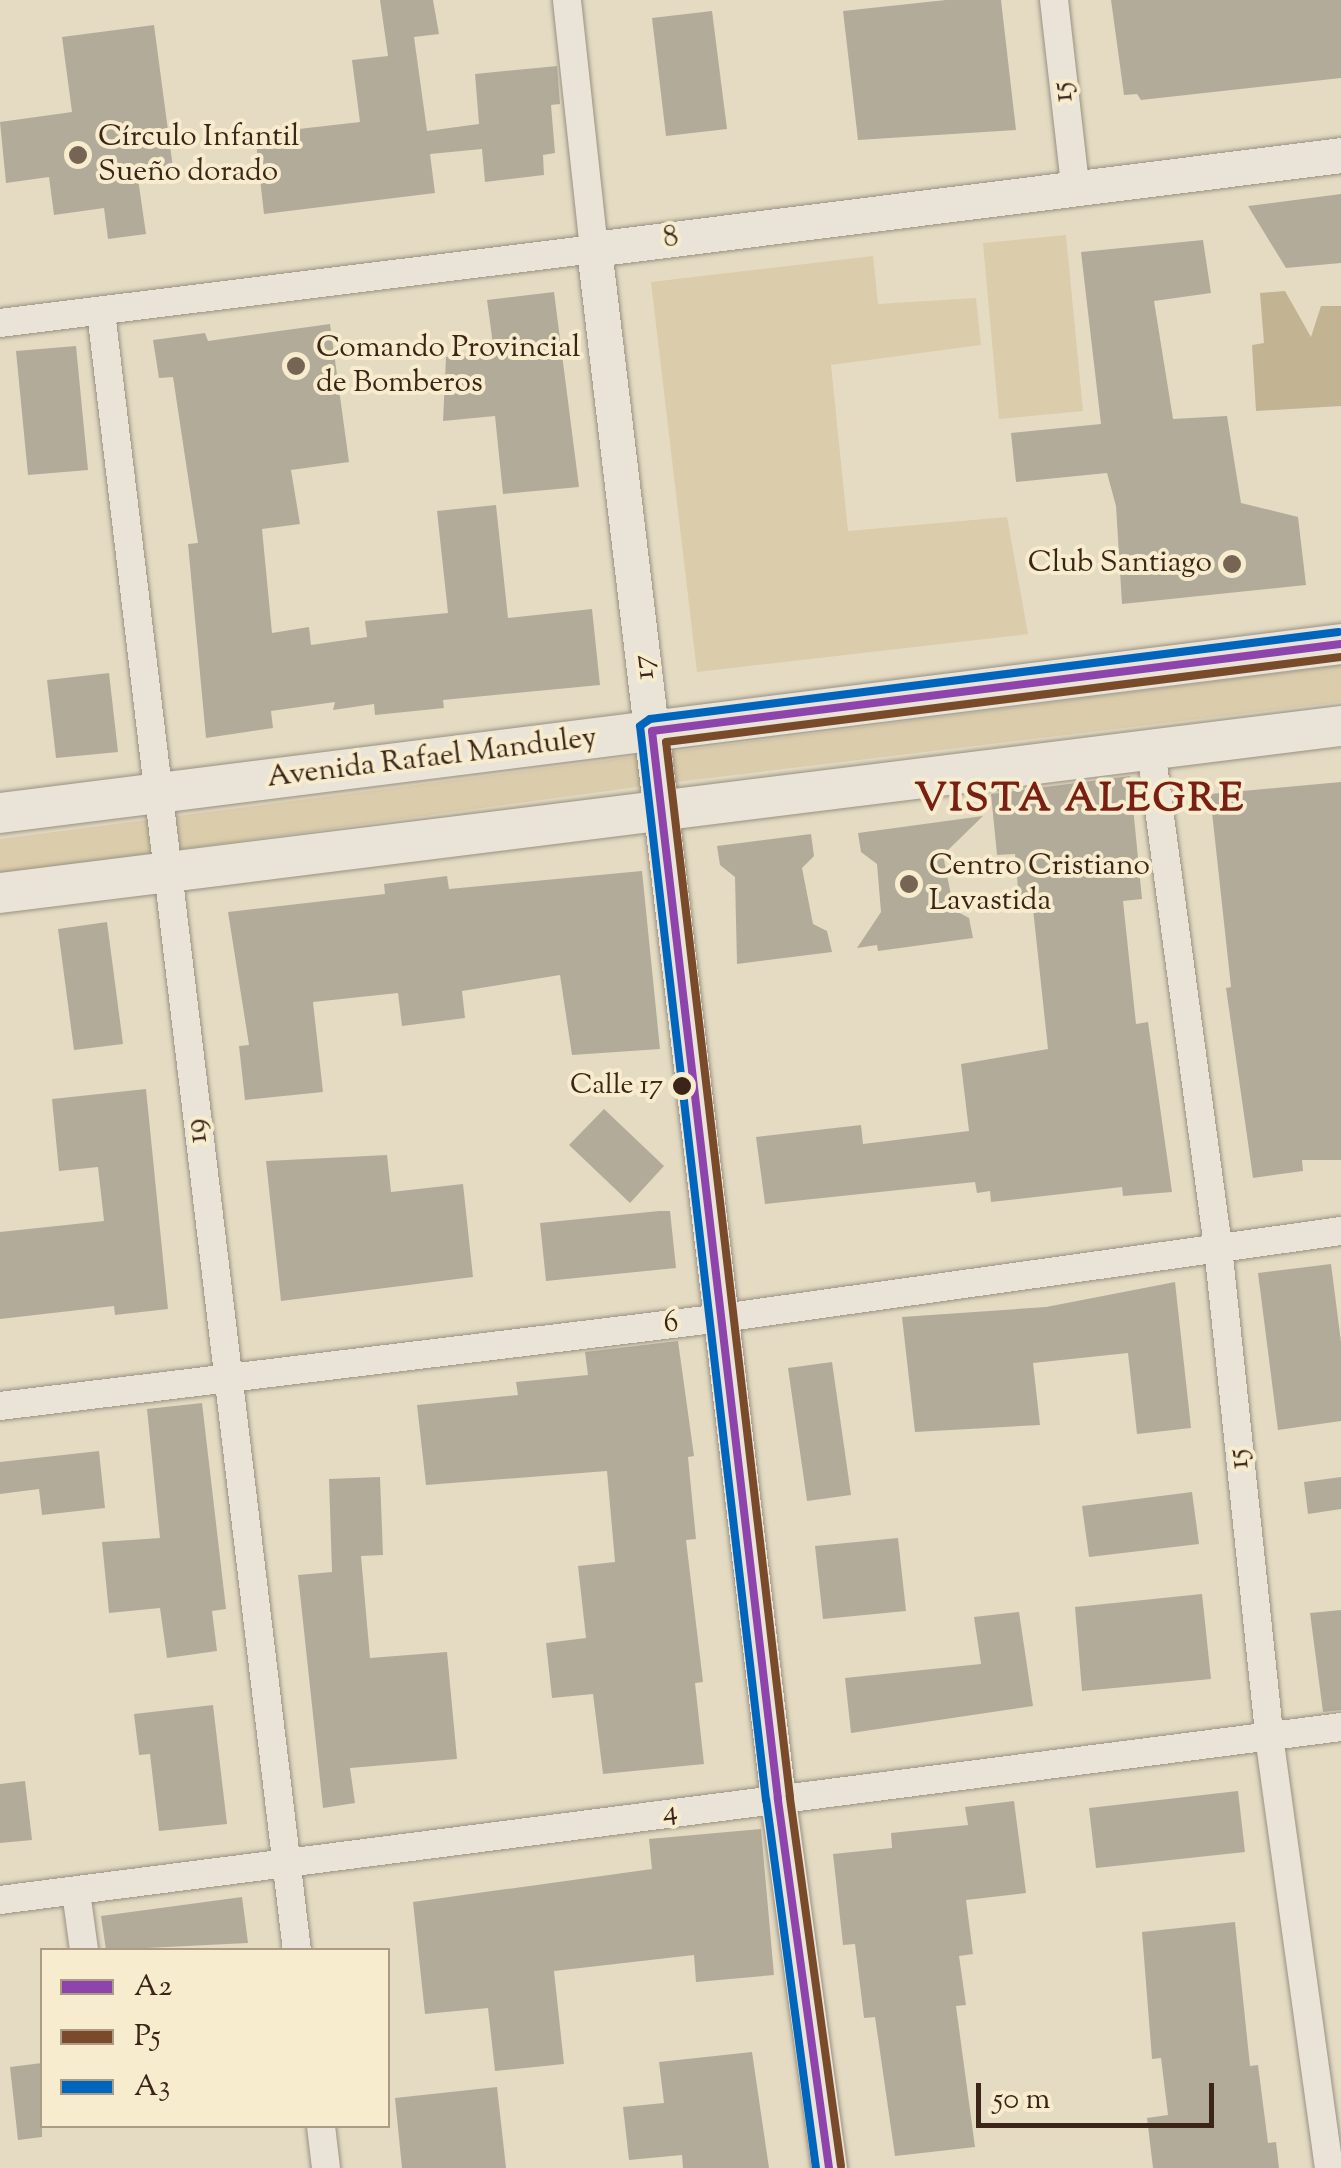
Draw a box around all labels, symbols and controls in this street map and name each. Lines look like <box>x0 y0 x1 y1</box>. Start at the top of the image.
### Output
street label: 15 <box>1045 80 1083 104</box>
place label: Círculo Infantil Sueño dorado <box>98 120 299 190</box>
marker: Círculo Infantil Sueño dorado <box>67 144 89 166</box>
street label: 8 <box>661 220 681 258</box>
place label: Comando Provincial de Bomberos <box>316 331 580 402</box>
marker: Comando Provincial de Bomberos <box>285 355 307 377</box>
place label: Club Santiago <box>1028 546 1212 582</box>
marker: Club Santiago <box>1221 553 1243 575</box>
street label: 17 <box>626 652 664 682</box>
street label: Avenida Rafael Manduley <box>265 721 599 797</box>
district label: VISTA ALEGRE <box>914 777 1246 825</box>
place label: Centro Cristiano Lavastida <box>929 849 1150 920</box>
marker: Centro Cristiano Lavastida <box>898 873 920 895</box>
place label: Calle 17 <box>570 1069 663 1103</box>
marker: Calle 17 <box>672 1076 692 1096</box>
street label: 19 <box>179 1117 217 1145</box>
street label: 6 <box>661 1305 681 1343</box>
street label: 15 <box>1221 1447 1259 1471</box>
street label: 4 <box>660 1794 680 1832</box>
legend <box>40 1948 390 2128</box>
text: A2 <box>134 1966 172 2009</box>
text: P5 <box>134 2016 161 2059</box>
scale bar <box>981 2063 1218 2125</box>
text: A3 <box>134 2066 170 2109</box>
text: 50 m <box>993 2079 1050 2122</box>

